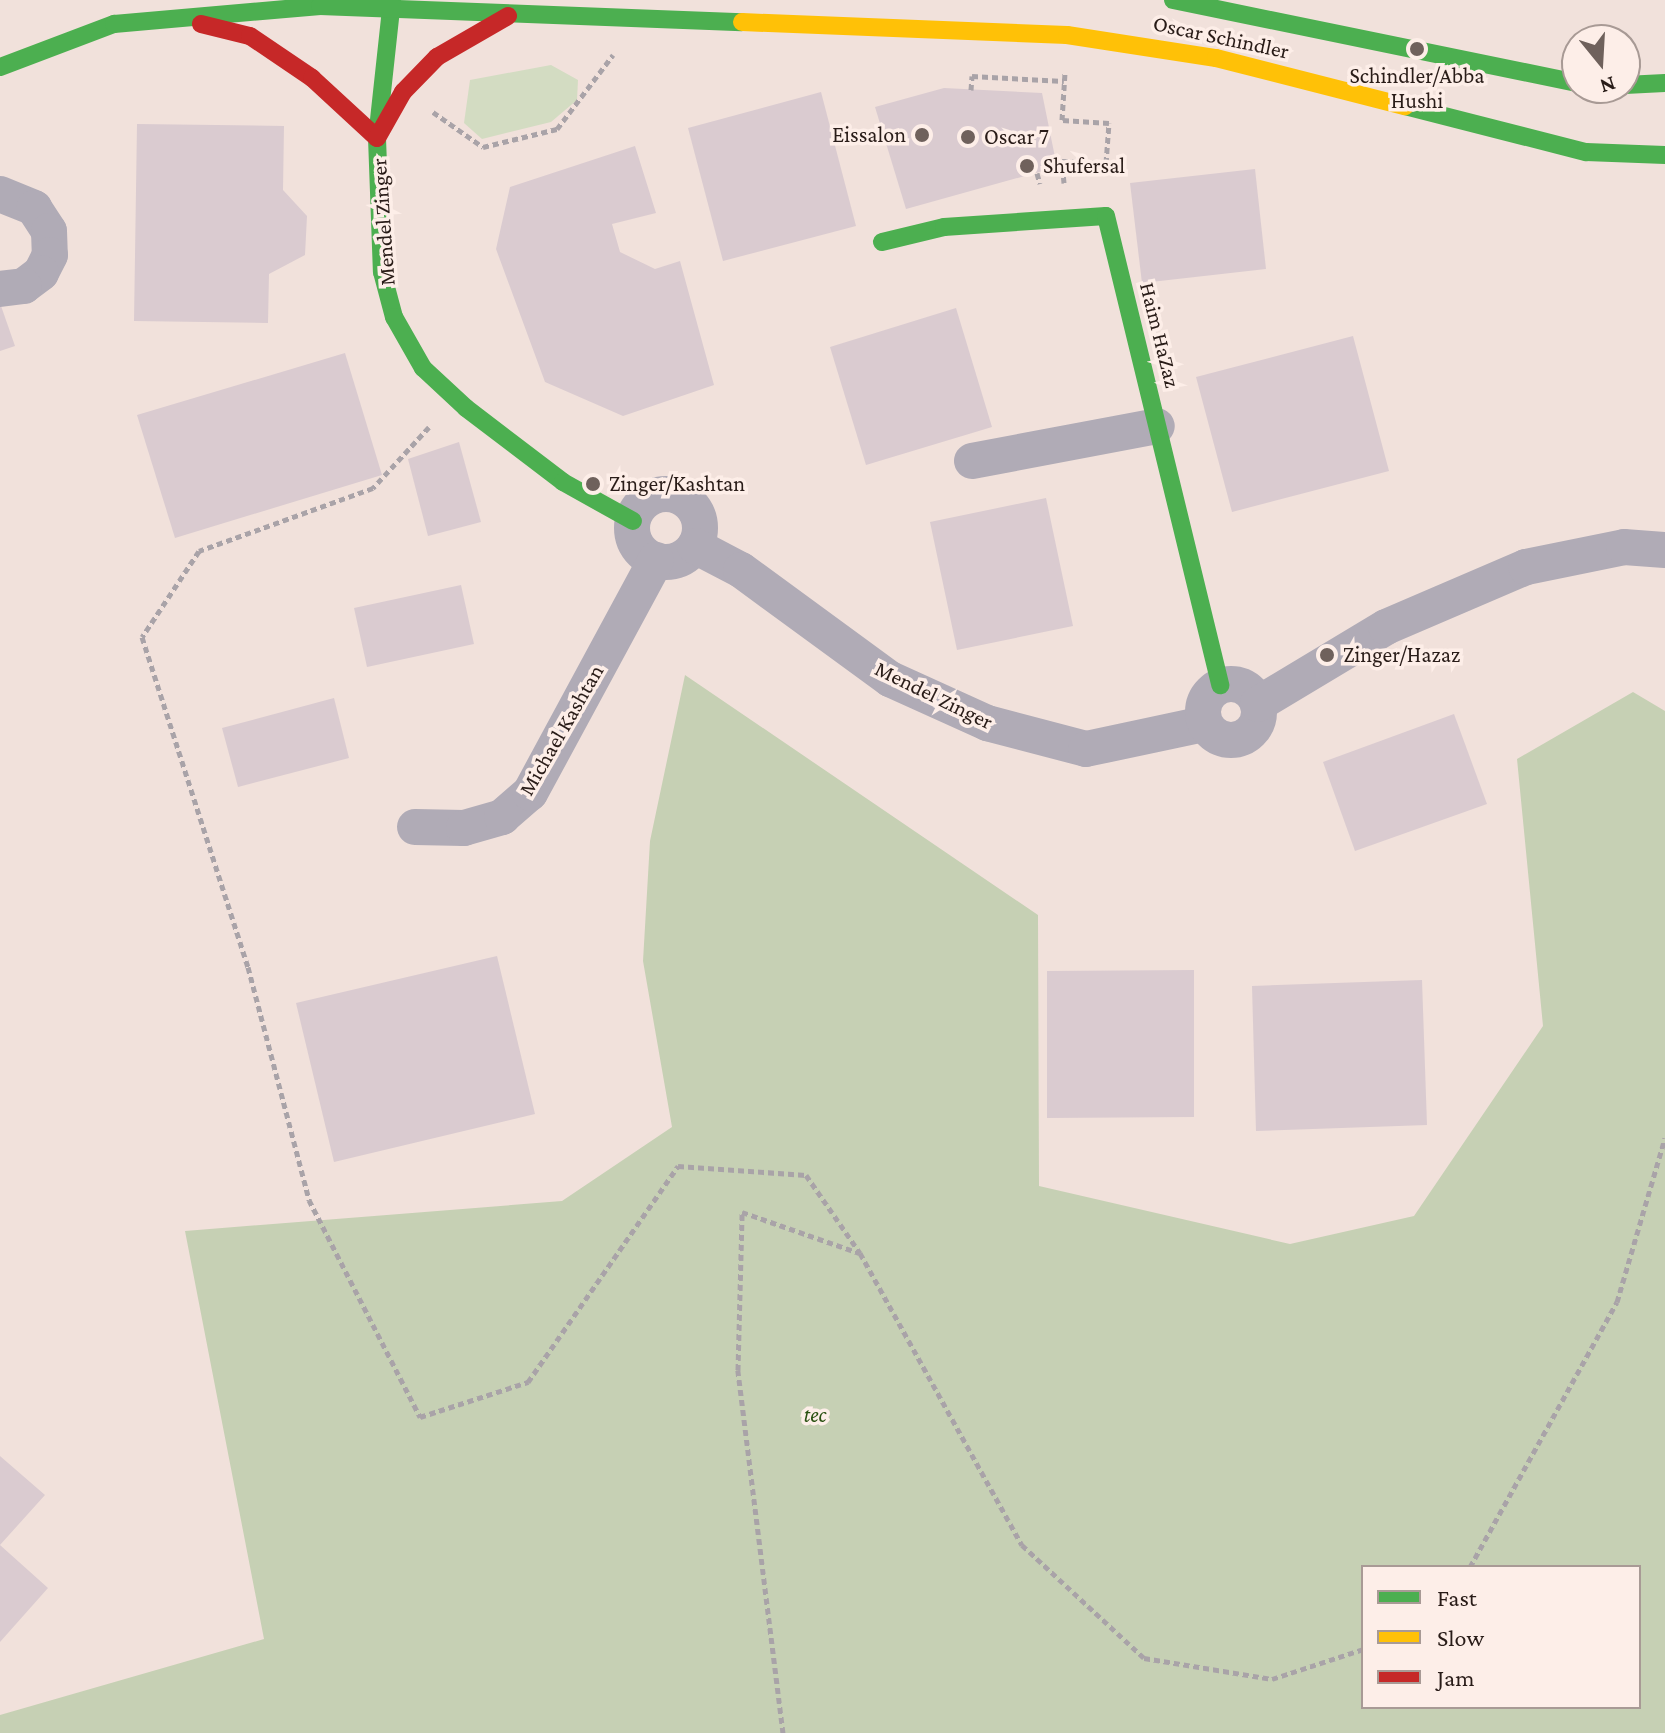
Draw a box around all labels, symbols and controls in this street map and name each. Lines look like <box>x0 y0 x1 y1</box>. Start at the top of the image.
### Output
street label: Oscar Schindler <box>1151 10 1291 64</box>
north arrow <box>1561 24 1641 104</box>
marker: Schindler/Abba Hushi <box>1408 40 1426 58</box>
place label: Schindler/Abba Hushi <box>1350 62 1484 114</box>
text: N <box>1597 71 1619 100</box>
place label: Eissalon <box>832 122 906 148</box>
place label: Oscar 7 <box>984 124 1049 150</box>
marker: Eissalon <box>913 126 931 144</box>
marker: Oscar 7 <box>959 128 977 146</box>
place label: Shufersal <box>1043 153 1125 179</box>
street label: Mendel Zinger <box>365 157 401 287</box>
marker: Shufersal <box>1018 157 1036 175</box>
street label: Haim HaZaz <box>1134 280 1186 390</box>
place label: Zinger/Kashtan <box>609 471 745 497</box>
marker: Zinger/Kashtan <box>584 475 602 493</box>
place label: Zinger/Hazaz <box>1343 642 1460 668</box>
marker: Zinger/Hazaz <box>1318 646 1336 664</box>
street label: Mendel Zinger <box>871 655 997 735</box>
street label: Michael Kashtan <box>513 660 609 800</box>
park label: tec <box>804 1402 826 1428</box>
legend <box>1361 1565 1641 1709</box>
text: Fast <box>1437 1584 1477 1611</box>
text: Slow <box>1437 1624 1484 1651</box>
text: Jam <box>1437 1664 1475 1691</box>

